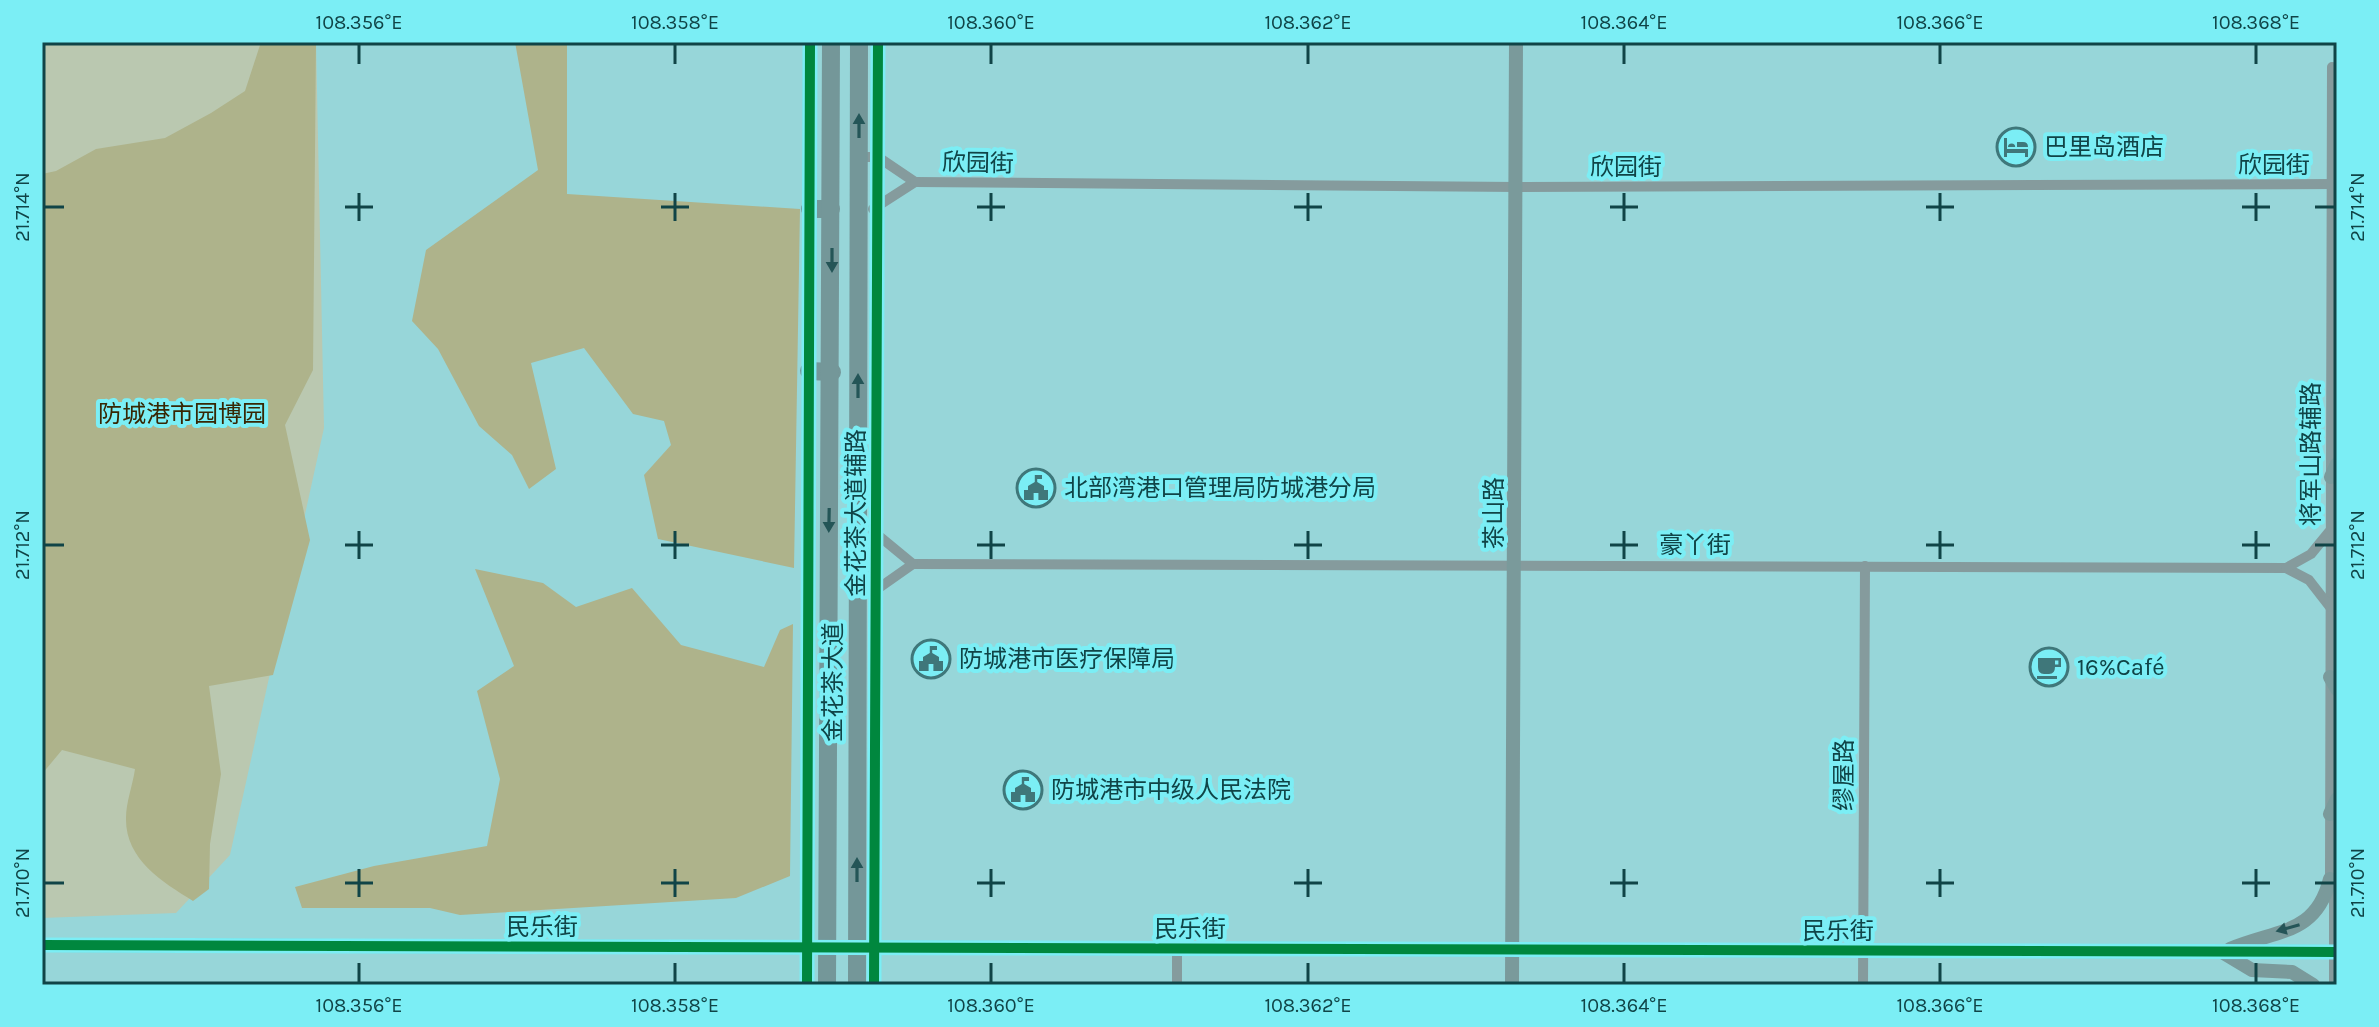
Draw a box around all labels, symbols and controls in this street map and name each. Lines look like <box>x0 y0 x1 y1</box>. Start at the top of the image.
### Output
text: 108.356°E <box>316 11 402 34</box>
text: 108.358°E <box>631 11 719 34</box>
text: 108.360°E <box>947 11 1035 34</box>
text: 108.362°E <box>1264 11 1352 34</box>
text: 108.364°E <box>1581 11 1667 34</box>
text: 108.366°E <box>1896 11 1984 34</box>
text: 108.368°E <box>2212 11 2300 34</box>
one-way arrow <box>853 113 865 138</box>
hotel icon: 巴里岛酒店 <box>1995 126 2037 168</box>
place label: 巴里岛酒店 <box>2044 133 2164 161</box>
street label: 欣园街 <box>942 148 1014 178</box>
street label: 欣园街 <box>2238 151 2310 179</box>
street label: 欣园街 <box>1590 153 1662 181</box>
text: 21.714°N <box>11 172 34 242</box>
text: 21.714°N <box>2346 172 2369 242</box>
one-way arrow <box>826 248 838 273</box>
one-way arrow <box>851 373 864 398</box>
street label: 将军山路辅路 <box>2297 382 2325 526</box>
park label: 防城港市园博园 <box>98 400 266 428</box>
street label: 金花茶大道辅路 <box>842 429 870 597</box>
public building icon: 北部湾港口管理局防城港分局 <box>1015 467 1057 509</box>
place label: 北部湾港口管理局防城港分局 <box>1064 474 1376 502</box>
street label: 茶山路 <box>1480 477 1508 549</box>
one-way arrow <box>823 508 835 533</box>
text: 21.712°N <box>11 510 34 580</box>
text: 21.712°N <box>2346 510 2369 580</box>
street label: 豪丫街 <box>1659 531 1731 559</box>
street label: 金花茶大道 <box>819 622 847 742</box>
public building icon: 防城港市医疗保障局 <box>910 638 952 680</box>
place label: 防城港市医疗保障局 <box>959 645 1175 673</box>
cafe icon: 16%Café <box>2028 646 2070 688</box>
place label: 16%Café <box>2077 653 2165 681</box>
street label: 缪屋路 <box>1830 739 1858 811</box>
public building icon: 防城港市中级人民法院 <box>1002 769 1044 811</box>
place label: 防城港市中级人民法院 <box>1051 776 1291 804</box>
text: 21.710°N <box>11 848 34 918</box>
text: 21.710°N <box>2346 848 2369 918</box>
one-way arrow <box>851 857 863 882</box>
street label: 民乐街 <box>506 913 578 941</box>
street label: 民乐街 <box>1154 915 1226 943</box>
street label: 民乐街 <box>1802 917 1874 945</box>
one-way arrow <box>2276 923 2301 935</box>
text: 108.356°E <box>316 994 402 1017</box>
text: 108.358°E <box>631 994 719 1017</box>
text: 108.360°E <box>947 994 1035 1017</box>
text: 108.362°E <box>1264 994 1352 1017</box>
text: 108.364°E <box>1581 994 1667 1017</box>
text: 108.366°E <box>1896 994 1984 1017</box>
text: 108.368°E <box>2212 994 2300 1017</box>

